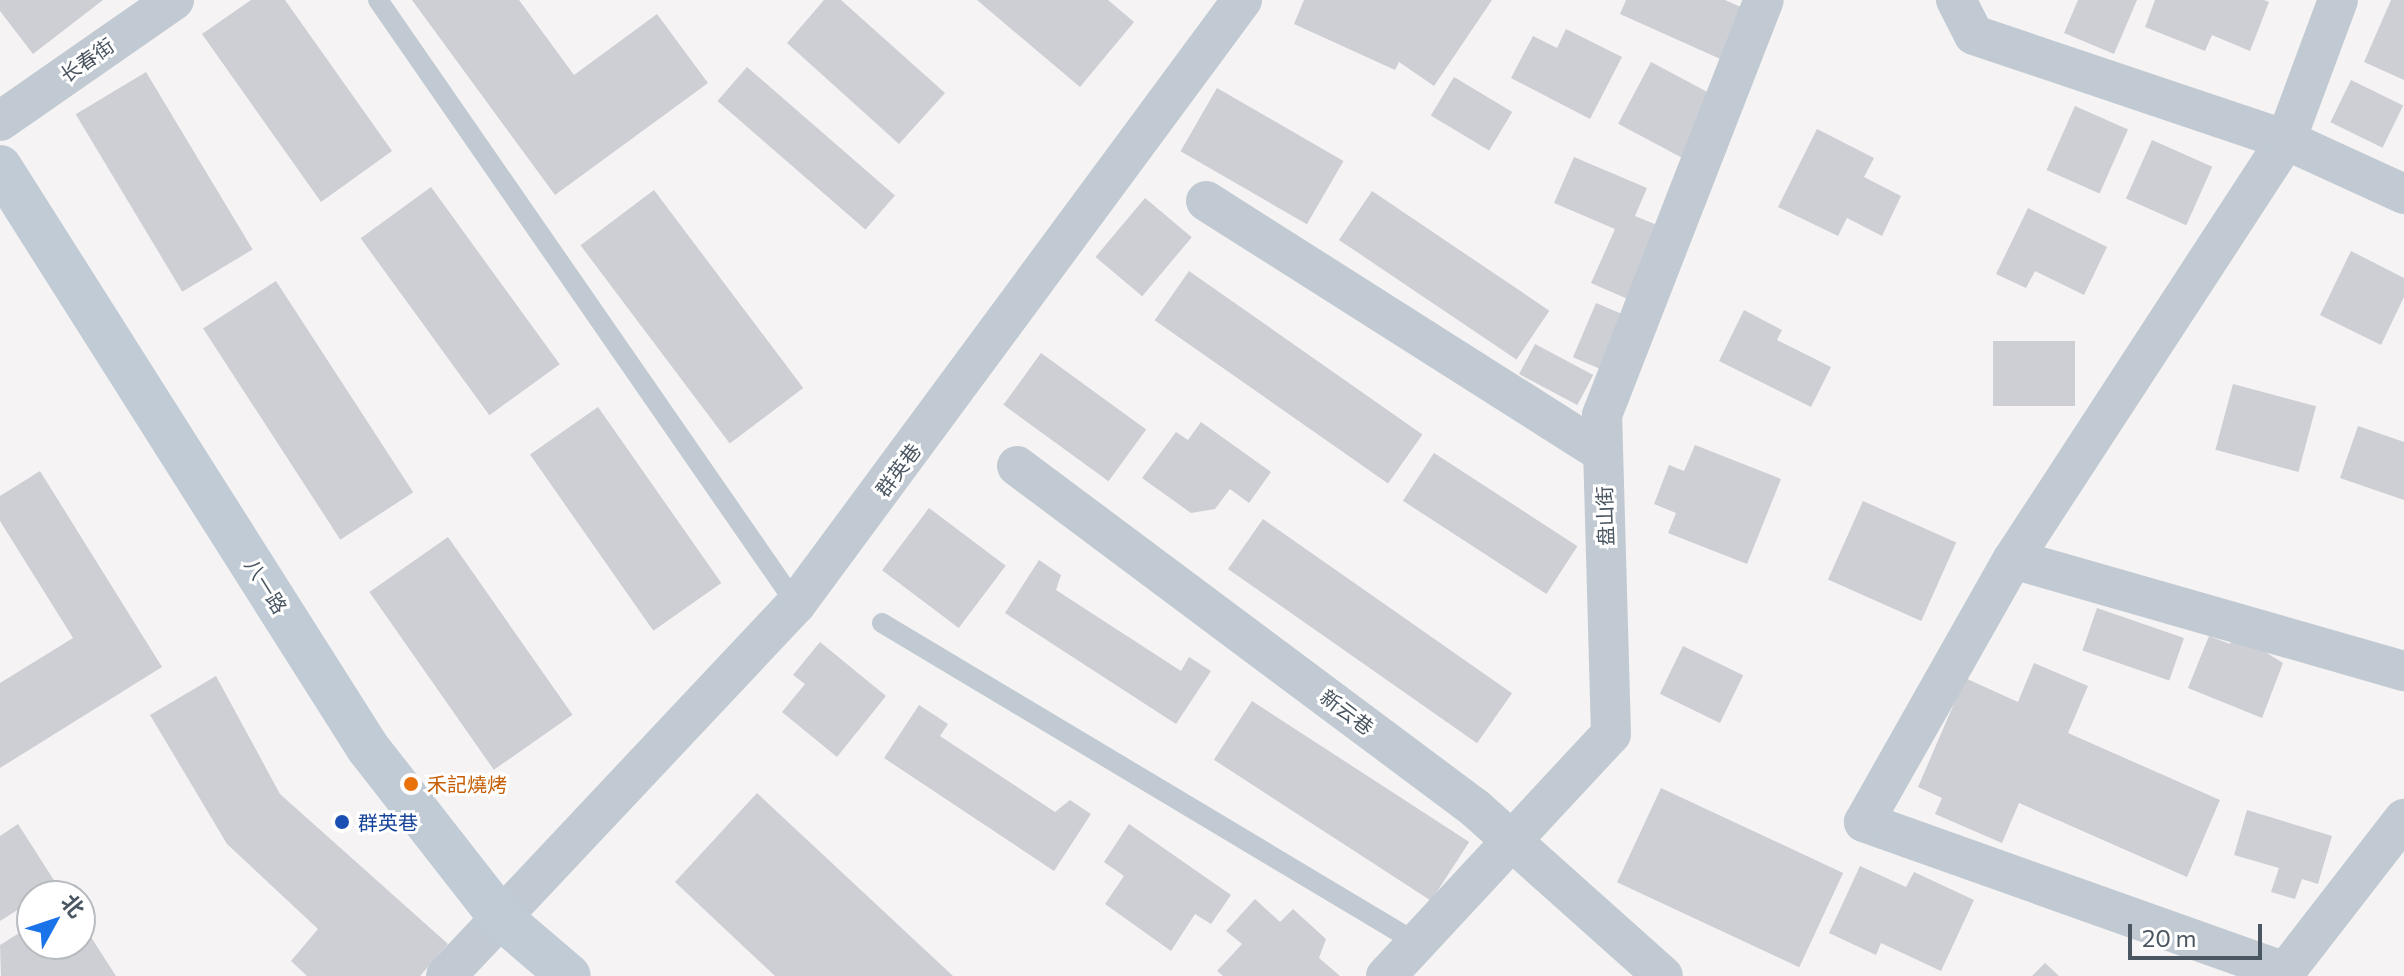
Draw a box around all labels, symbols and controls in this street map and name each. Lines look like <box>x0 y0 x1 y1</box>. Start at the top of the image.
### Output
street label: 长春街 <box>56 33 118 87</box>
street label: 群英巷 <box>870 439 926 501</box>
street label: 盘山街 <box>1592 486 1618 546</box>
street label: 八一路 <box>240 554 292 618</box>
street label: 新云巷 <box>1316 684 1378 740</box>
place label: 禾記燒烤 <box>427 772 507 796</box>
marker: 禾記燒烤 <box>402 775 420 793</box>
place label: 群英巷 <box>358 810 418 834</box>
marker: 群英巷 <box>333 813 351 831</box>
north arrow <box>16 880 96 960</box>
text: 北 <box>56 888 91 923</box>
scale bar <box>2132 908 2266 958</box>
text: 20 m <box>2142 923 2196 952</box>

